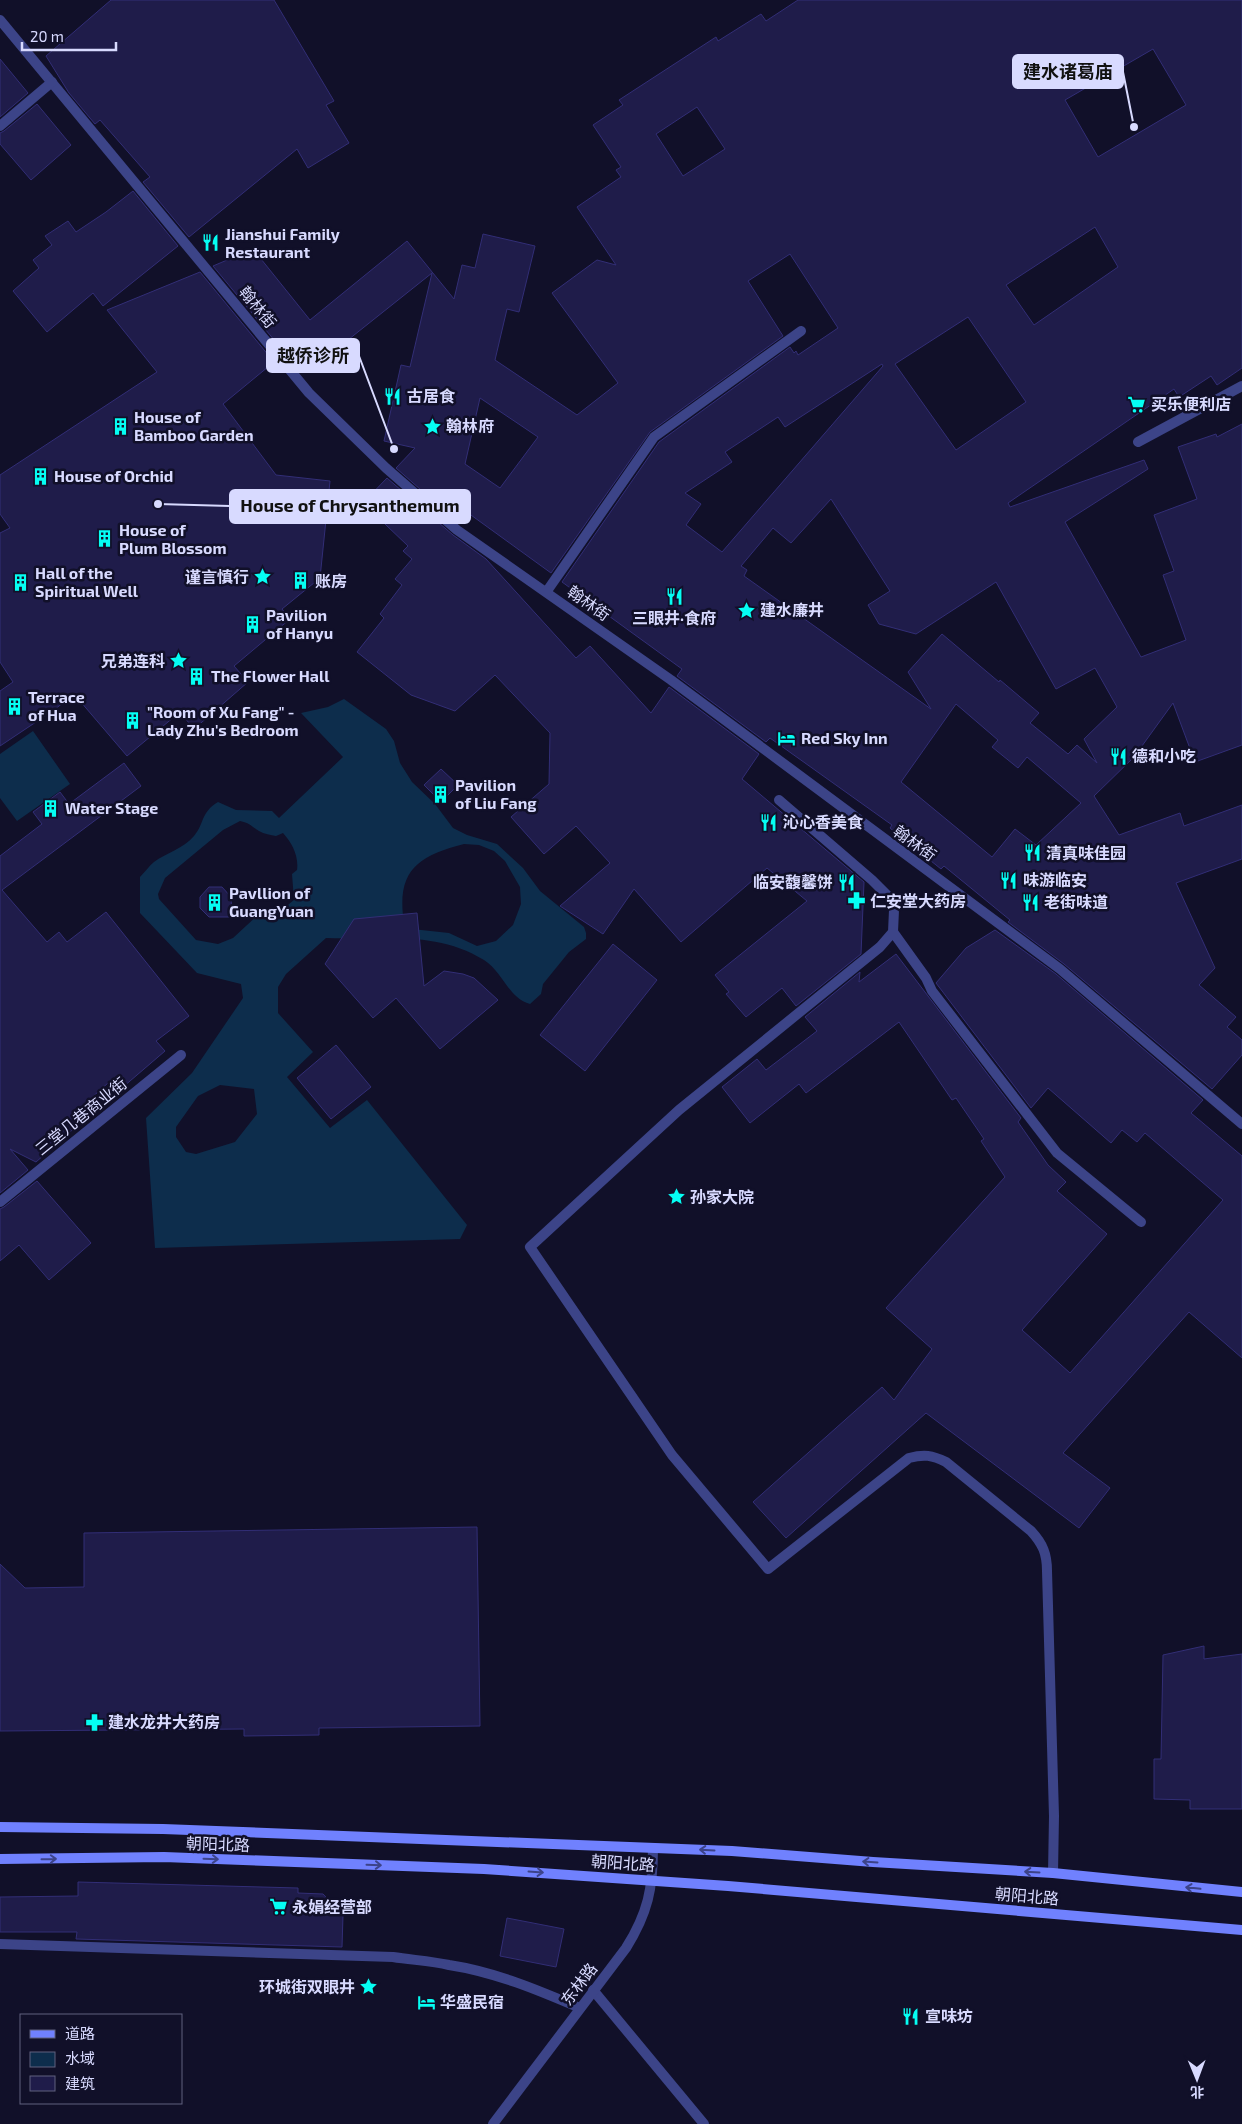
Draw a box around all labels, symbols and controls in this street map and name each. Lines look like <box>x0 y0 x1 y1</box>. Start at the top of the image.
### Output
scale bar <box>22 20 116 52</box>
text: 20 m <box>30 27 64 45</box>
callout: 建水诸葛庙 <box>1013 55 1123 88</box>
text: 建水诸葛庙 <box>1023 60 1113 82</box>
place label: Jianshui Family Restaurant <box>225 224 340 261</box>
restaurant icon: Jianshui Family Restaurant <box>201 233 221 253</box>
street label: 翰林街 <box>236 282 281 331</box>
callout: 越侨诊所 <box>267 339 359 372</box>
text: 越侨诊所 <box>277 344 349 366</box>
restaurant icon: 古居食 <box>383 386 403 406</box>
place label: 古居食 <box>407 386 456 405</box>
supermarket icon: 买乐便利店 <box>1127 394 1147 414</box>
place label: 买乐便利店 <box>1151 394 1231 413</box>
place label: House of Bamboo Garden <box>134 407 254 444</box>
building icon: House of Bamboo Garden <box>110 416 130 436</box>
place icon: 翰林府 <box>422 416 442 436</box>
place label: 翰林府 <box>446 416 494 435</box>
building icon: House of Orchid <box>30 466 50 486</box>
place label: House of Orchid <box>54 466 173 485</box>
callout: House of Chrysanthemum <box>230 490 470 523</box>
text: House of Chrysanthemum <box>240 494 460 516</box>
place label: House of Plum Blossom <box>119 520 227 557</box>
building icon: House of Plum Blossom <box>95 529 115 549</box>
place label: Hall of the Spiritual Well <box>35 563 139 600</box>
place label: 谨言慎行 <box>185 567 249 586</box>
place icon: 谨言慎行 <box>253 567 273 587</box>
building icon: 账房 <box>291 571 311 591</box>
place label: 账房 <box>315 571 347 590</box>
building icon: Hall of the Spiritual Well <box>11 572 31 592</box>
street label: 翰林街 <box>564 581 614 624</box>
restaurant icon: 三眼井·食府 <box>664 586 684 606</box>
place icon: 建水廉井 <box>736 600 756 620</box>
place label: 建水廉井 <box>760 600 824 619</box>
place label: Pavilion of Hanyu <box>266 605 333 643</box>
place label: 三眼井·食府 <box>632 608 716 627</box>
building icon: Pavilion of Hanyu <box>242 614 262 634</box>
place label: 兄弟连科 <box>101 651 165 670</box>
place icon: 兄弟连科 <box>169 651 189 671</box>
building icon: The Flower Hall <box>187 666 207 686</box>
place label: The Flower Hall <box>211 666 330 685</box>
place label: Terrace of Hua <box>28 687 85 724</box>
building icon: Terrace of Hua <box>4 696 24 716</box>
place label: "Room of Xu Fang" - Lady Zhu's Bedroom <box>147 702 299 740</box>
building icon: "Room of Xu Fang" - Lady Zhu's Bedroom <box>123 711 143 731</box>
hotel icon: Red Sky Inn <box>777 728 797 748</box>
place label: Red Sky Inn <box>801 728 888 748</box>
restaurant icon: 德和小吃 <box>1108 746 1128 766</box>
place label: 德和小吃 <box>1132 746 1196 765</box>
place label: Pavilion of Liu Fang <box>455 775 537 812</box>
building icon: Pavilion of Liu Fang <box>431 784 451 804</box>
building icon: Water Stage <box>41 798 61 818</box>
place label: Water Stage <box>65 798 158 817</box>
restaurant icon: 沁心香美食 <box>759 812 779 832</box>
place label: 沁心香美食 <box>783 812 864 831</box>
street label: 翰林街 <box>890 821 940 864</box>
restaurant icon: 清真味佳园 <box>1022 843 1042 863</box>
place label: 清真味佳园 <box>1046 843 1126 862</box>
restaurant icon: 味游临安 <box>999 870 1019 890</box>
place label: 味游临安 <box>1023 870 1087 889</box>
place label: 临安馥馨饼 <box>753 872 833 891</box>
restaurant icon: 临安馥馨饼 <box>837 872 857 892</box>
place label: Pavllion of GuangYuan <box>229 883 314 920</box>
pharmacy icon: 仁安堂大药房 <box>846 891 866 911</box>
place label: 仁安堂大药房 <box>870 891 966 910</box>
building icon: Pavllion of GuangYuan <box>205 892 225 912</box>
restaurant icon: 老街味道 <box>1020 892 1040 912</box>
place label: 老街味道 <box>1044 892 1108 911</box>
street label: 三堂几巷商业街 <box>31 1073 130 1158</box>
place icon: 孙家大院 <box>666 1187 686 1207</box>
place label: 孙家大院 <box>690 1187 754 1206</box>
pharmacy icon: 建水龙井大药房 <box>84 1712 104 1732</box>
place label: 建水龙井大药房 <box>108 1712 220 1731</box>
street label: 朝阳北路 <box>186 1833 250 1854</box>
one-way arrow <box>700 1846 716 1855</box>
street label: 朝阳北路 <box>590 1851 656 1874</box>
one-way arrow <box>40 1854 56 1863</box>
one-way arrow <box>202 1854 219 1864</box>
one-way arrow <box>862 1857 878 1867</box>
one-way arrow <box>365 1860 381 1870</box>
one-way arrow <box>1024 1867 1040 1876</box>
one-way arrow <box>528 1868 544 1877</box>
street label: 朝阳北路 <box>994 1883 1060 1908</box>
one-way arrow <box>1186 1883 1202 1893</box>
supermarket icon: 永娟经营部 <box>268 1897 288 1917</box>
place label: 永娟经营部 <box>292 1897 372 1916</box>
street label: 东林路 <box>557 1959 601 2009</box>
place label: 环城街双眼井 <box>259 1977 355 1996</box>
place icon: 环城街双眼井 <box>359 1977 379 1997</box>
hotel icon: 华盛民宿 <box>416 1992 436 2012</box>
place label: 华盛民宿 <box>440 1992 504 2011</box>
restaurant icon: 宣味坊 <box>901 2006 921 2026</box>
place label: 宣味坊 <box>925 2006 973 2025</box>
legend <box>20 2014 182 2104</box>
text: 道路 <box>65 2024 95 2042</box>
text: 水域 <box>65 2049 95 2067</box>
north arrow <box>1172 2054 1222 2104</box>
text: 建筑 <box>65 2074 95 2092</box>
text: 北 <box>1190 2084 1204 2101</box>

